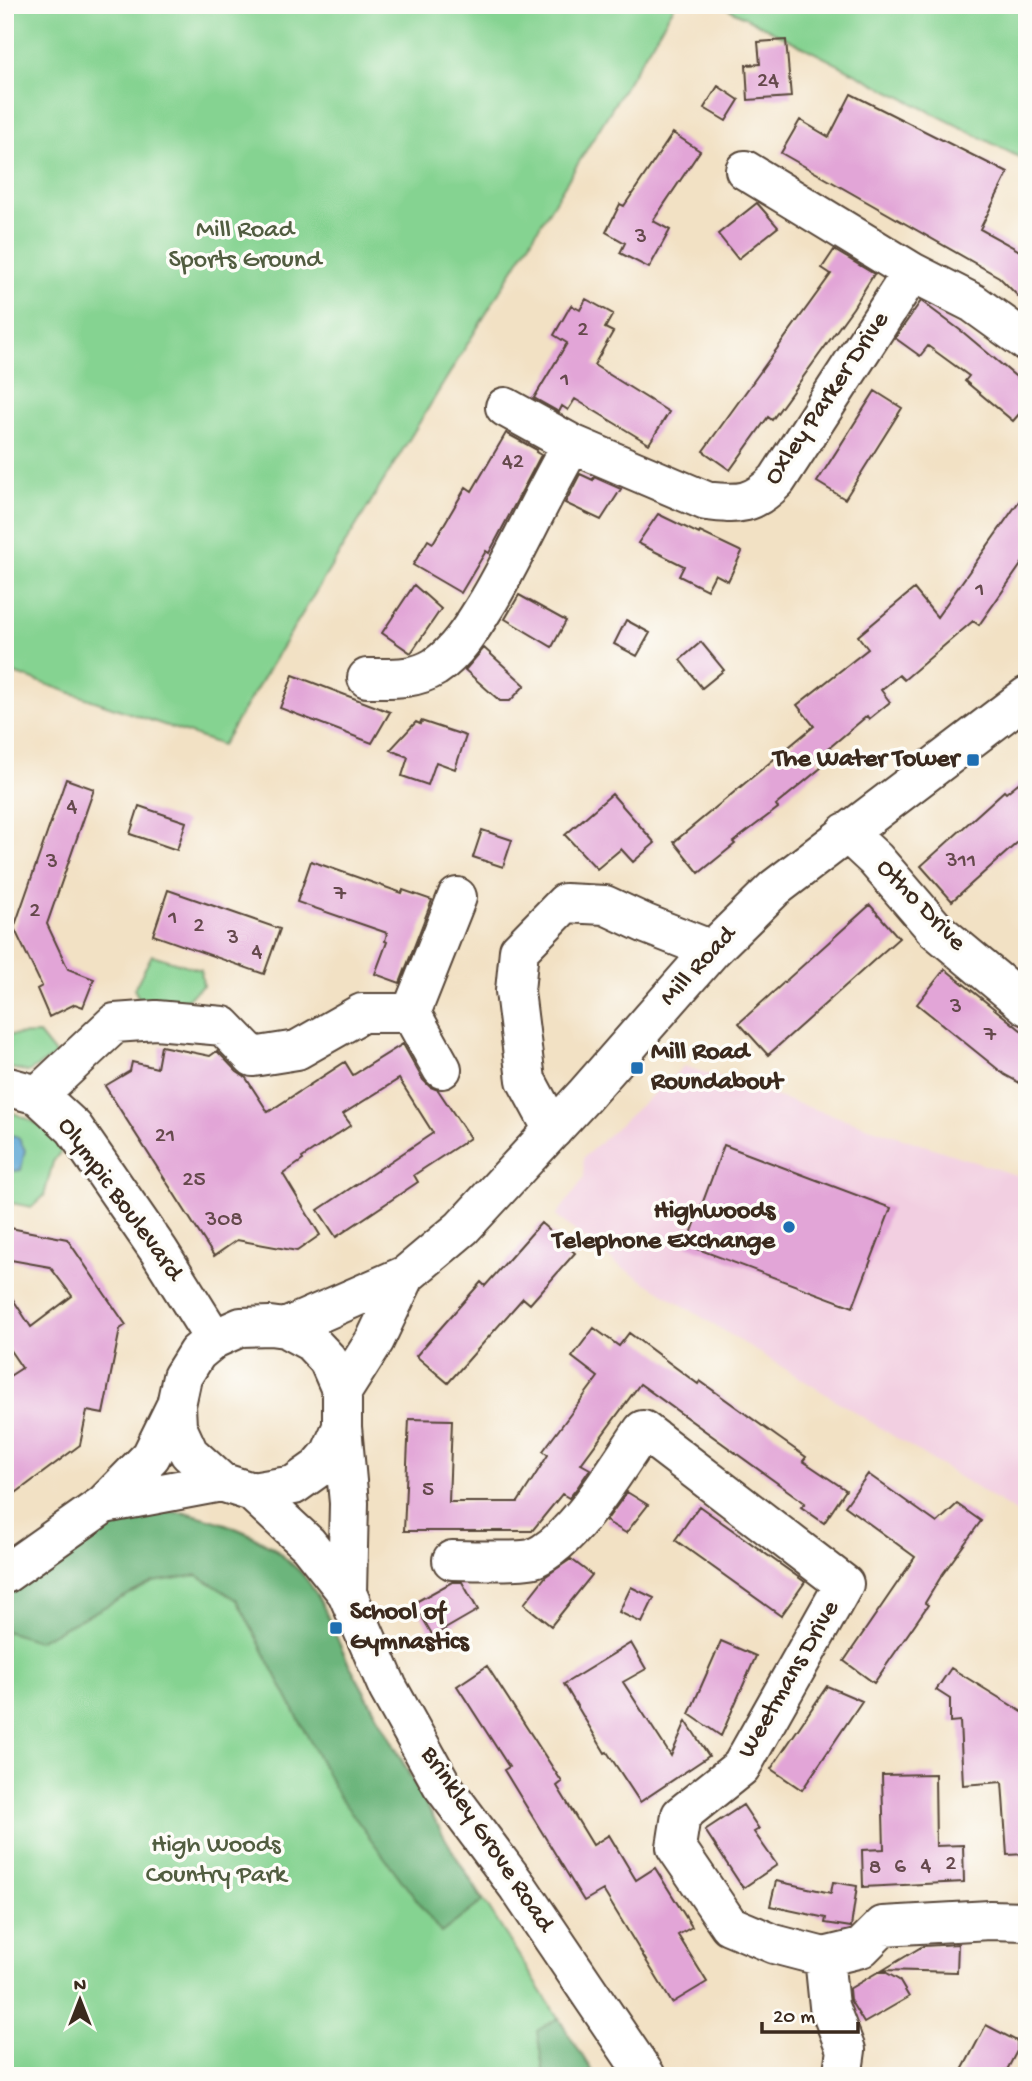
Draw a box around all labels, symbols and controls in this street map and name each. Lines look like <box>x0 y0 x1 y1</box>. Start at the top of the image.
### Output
house number: 24 <box>757 68 779 95</box>
park label: Mill Road Sports Ground <box>169 216 323 277</box>
house number: 3 <box>634 224 647 251</box>
street label: Oxley Parker Drive <box>759 306 898 492</box>
house number: 2 <box>577 317 589 344</box>
house number: 1 <box>559 367 570 394</box>
house number: 42 <box>502 449 524 476</box>
house number: 1 <box>974 577 985 604</box>
place label: The Water Tower <box>771 745 962 776</box>
marker: The Water Tower <box>965 752 981 768</box>
house number: 4 <box>67 794 78 821</box>
house number: 311 <box>945 848 976 875</box>
house number: 3 <box>45 849 58 876</box>
street label: Otho Drive <box>868 853 972 959</box>
house number: 7 <box>333 881 347 908</box>
house number: 2 <box>29 898 41 925</box>
house number: 1 <box>167 905 178 932</box>
house number: 2 <box>193 913 205 940</box>
street label: Mill Road <box>654 919 745 1013</box>
house number: 3 <box>226 925 239 952</box>
house number: 4 <box>252 939 263 966</box>
house number: 3 <box>949 994 962 1021</box>
house number: 7 <box>983 1022 997 1049</box>
place label: Mill Road Roundabout <box>650 1038 785 1099</box>
marker: Mill Road Roundabout <box>629 1060 645 1076</box>
street label: Olympic Boulevard <box>49 1112 190 1289</box>
house number: 21 <box>155 1123 175 1150</box>
house number: 25 <box>182 1167 206 1194</box>
place label: Highwoods Telephone Exchange <box>551 1197 777 1258</box>
house number: 308 <box>204 1207 243 1234</box>
marker: Highwoods Telephone Exchange <box>781 1219 797 1235</box>
house number: 5 <box>422 1477 434 1504</box>
street label: Weetmans Drive <box>732 1595 848 1764</box>
place label: School of Gymnastics <box>350 1598 470 1659</box>
marker: School of Gymnastics <box>328 1620 344 1636</box>
street label: Brinkley Grove Road <box>412 1741 561 1940</box>
park label: High Woods Country Park <box>146 1831 289 1892</box>
house number: 2 <box>945 1851 957 1878</box>
house number: 4 <box>921 1853 932 1880</box>
house number: 6 <box>894 1854 906 1881</box>
house number: 8 <box>869 1855 881 1882</box>
north arrow <box>46 1966 116 2036</box>
text: N <box>74 1975 86 1998</box>
scale bar <box>762 1990 859 2034</box>
text: 20 m <box>773 2006 815 2031</box>

